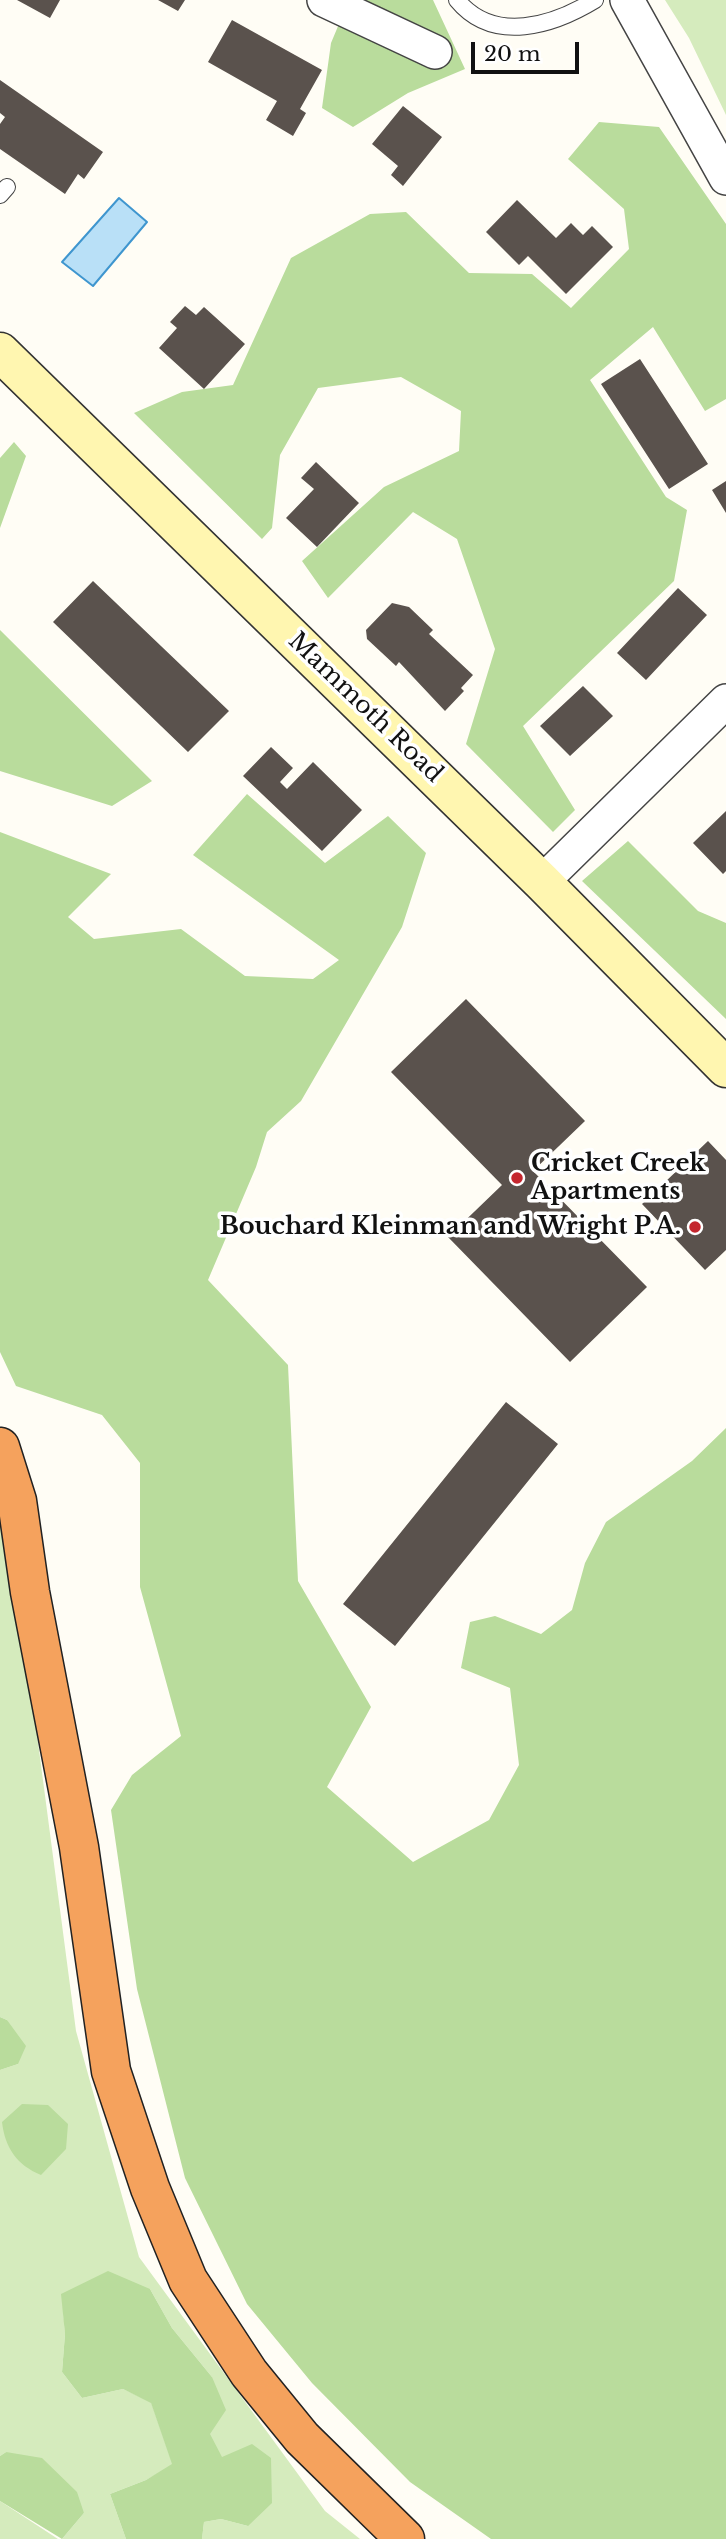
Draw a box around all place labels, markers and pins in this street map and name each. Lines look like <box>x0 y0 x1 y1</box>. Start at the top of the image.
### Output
place label: Cricket Creek Apartments <box>531 1150 705 1206</box>
marker: Cricket Creek Apartments <box>509 1170 525 1186</box>
place label: Bouchard Kleinman and Wright P.A. <box>220 1213 681 1241</box>
marker: Bouchard Kleinman and Wright P.A. <box>687 1219 703 1235</box>

